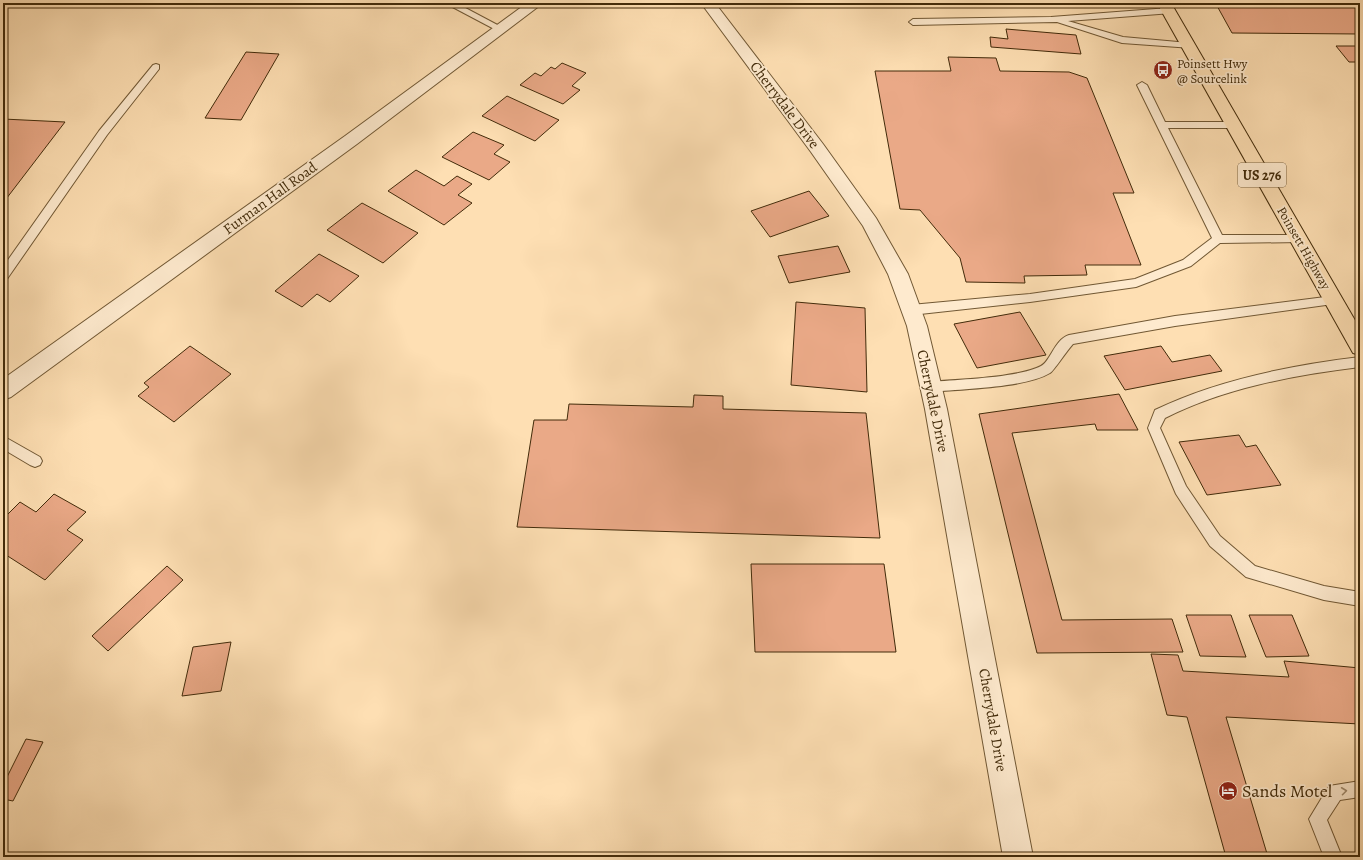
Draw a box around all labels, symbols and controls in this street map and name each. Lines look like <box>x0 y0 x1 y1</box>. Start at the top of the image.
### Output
place label: Poinsett Hwy @ Sourcelink <box>1177 55 1248 87</box>
street label: Cherrydale Drive <box>746 57 825 153</box>
bus stop icon: Poinsett Hwy @ Sourcelink <box>1152 59 1174 81</box>
street label: Furman Hall Road <box>219 157 322 239</box>
road number: US 276 <box>1238 163 1286 187</box>
street label: Poinsett Highway <box>1273 203 1335 293</box>
street label: Cherrydale Drive <box>912 348 954 454</box>
street label: Cherrydale Drive <box>974 667 1012 773</box>
place label: Sands Motel <box>1242 779 1333 803</box>
hotel icon: Sands Motel <box>1217 780 1239 802</box>
one-way arrow <box>1341 787 1347 796</box>

